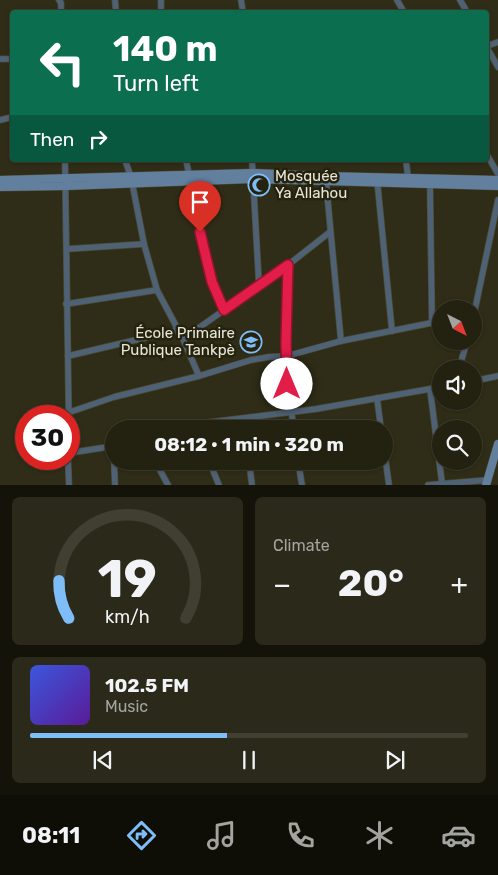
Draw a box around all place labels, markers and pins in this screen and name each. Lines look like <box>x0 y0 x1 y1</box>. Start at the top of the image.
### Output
place label: Mosquée Ya Allahou <box>275 167 347 202</box>
mosque icon: Mosquée Ya Allahou <box>247 173 271 197</box>
pin <box>179 181 221 232</box>
place label: École Primaire Publique Tankpè <box>121 324 235 359</box>
school or university icon: École Primaire Publique Tankpè <box>239 330 263 354</box>

